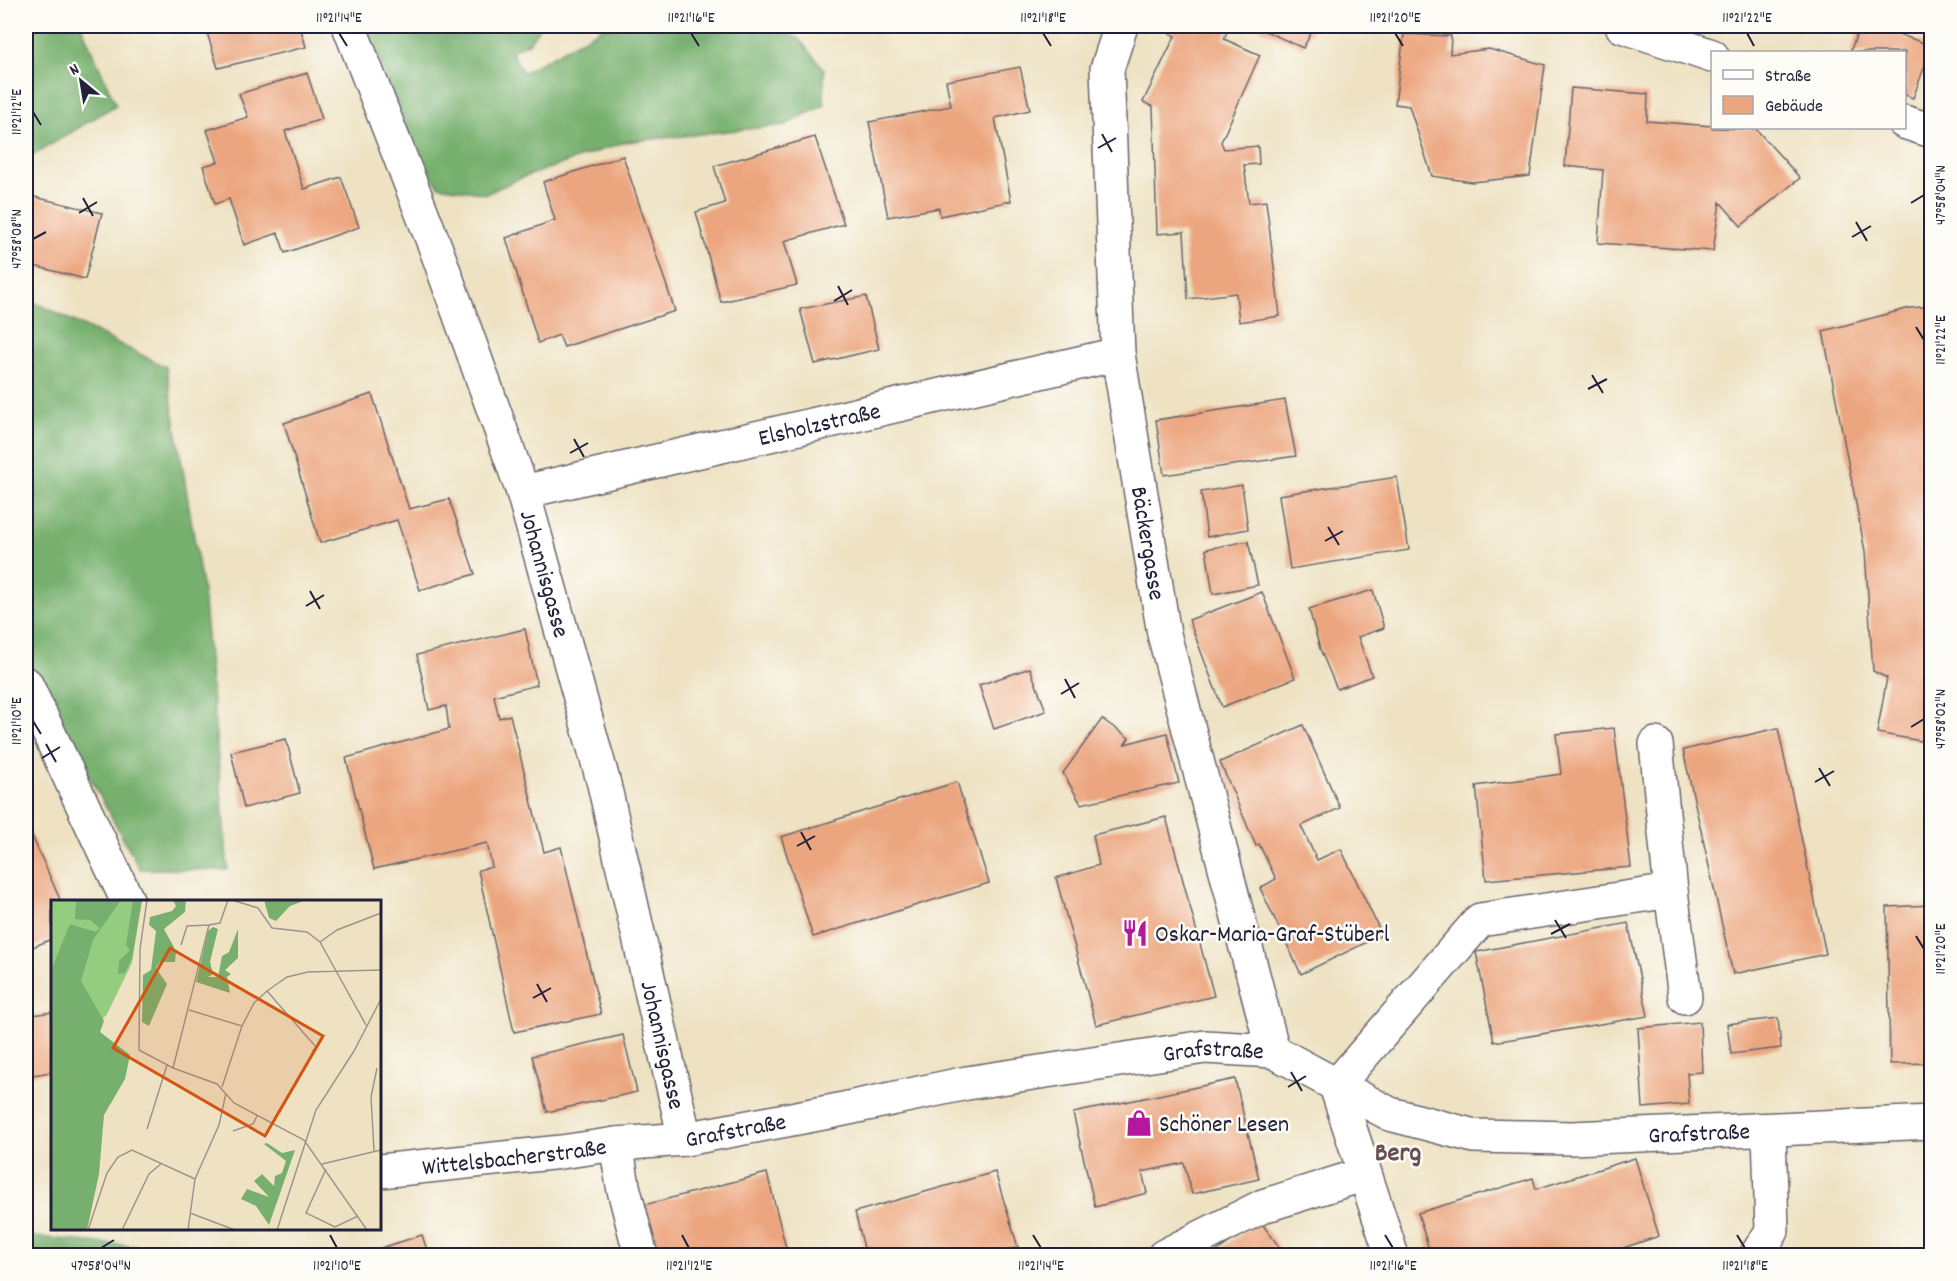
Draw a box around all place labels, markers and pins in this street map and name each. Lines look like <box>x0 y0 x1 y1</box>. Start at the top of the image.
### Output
restaurant icon: Oskar-Maria-Graf-Stüberl <box>1120 918 1150 948</box>
place label: Oskar-Maria-Graf-Stüberl <box>1155 919 1390 953</box>
shop icon: Schöner Lesen <box>1124 1108 1154 1138</box>
place label: Schöner Lesen <box>1159 1109 1289 1143</box>

